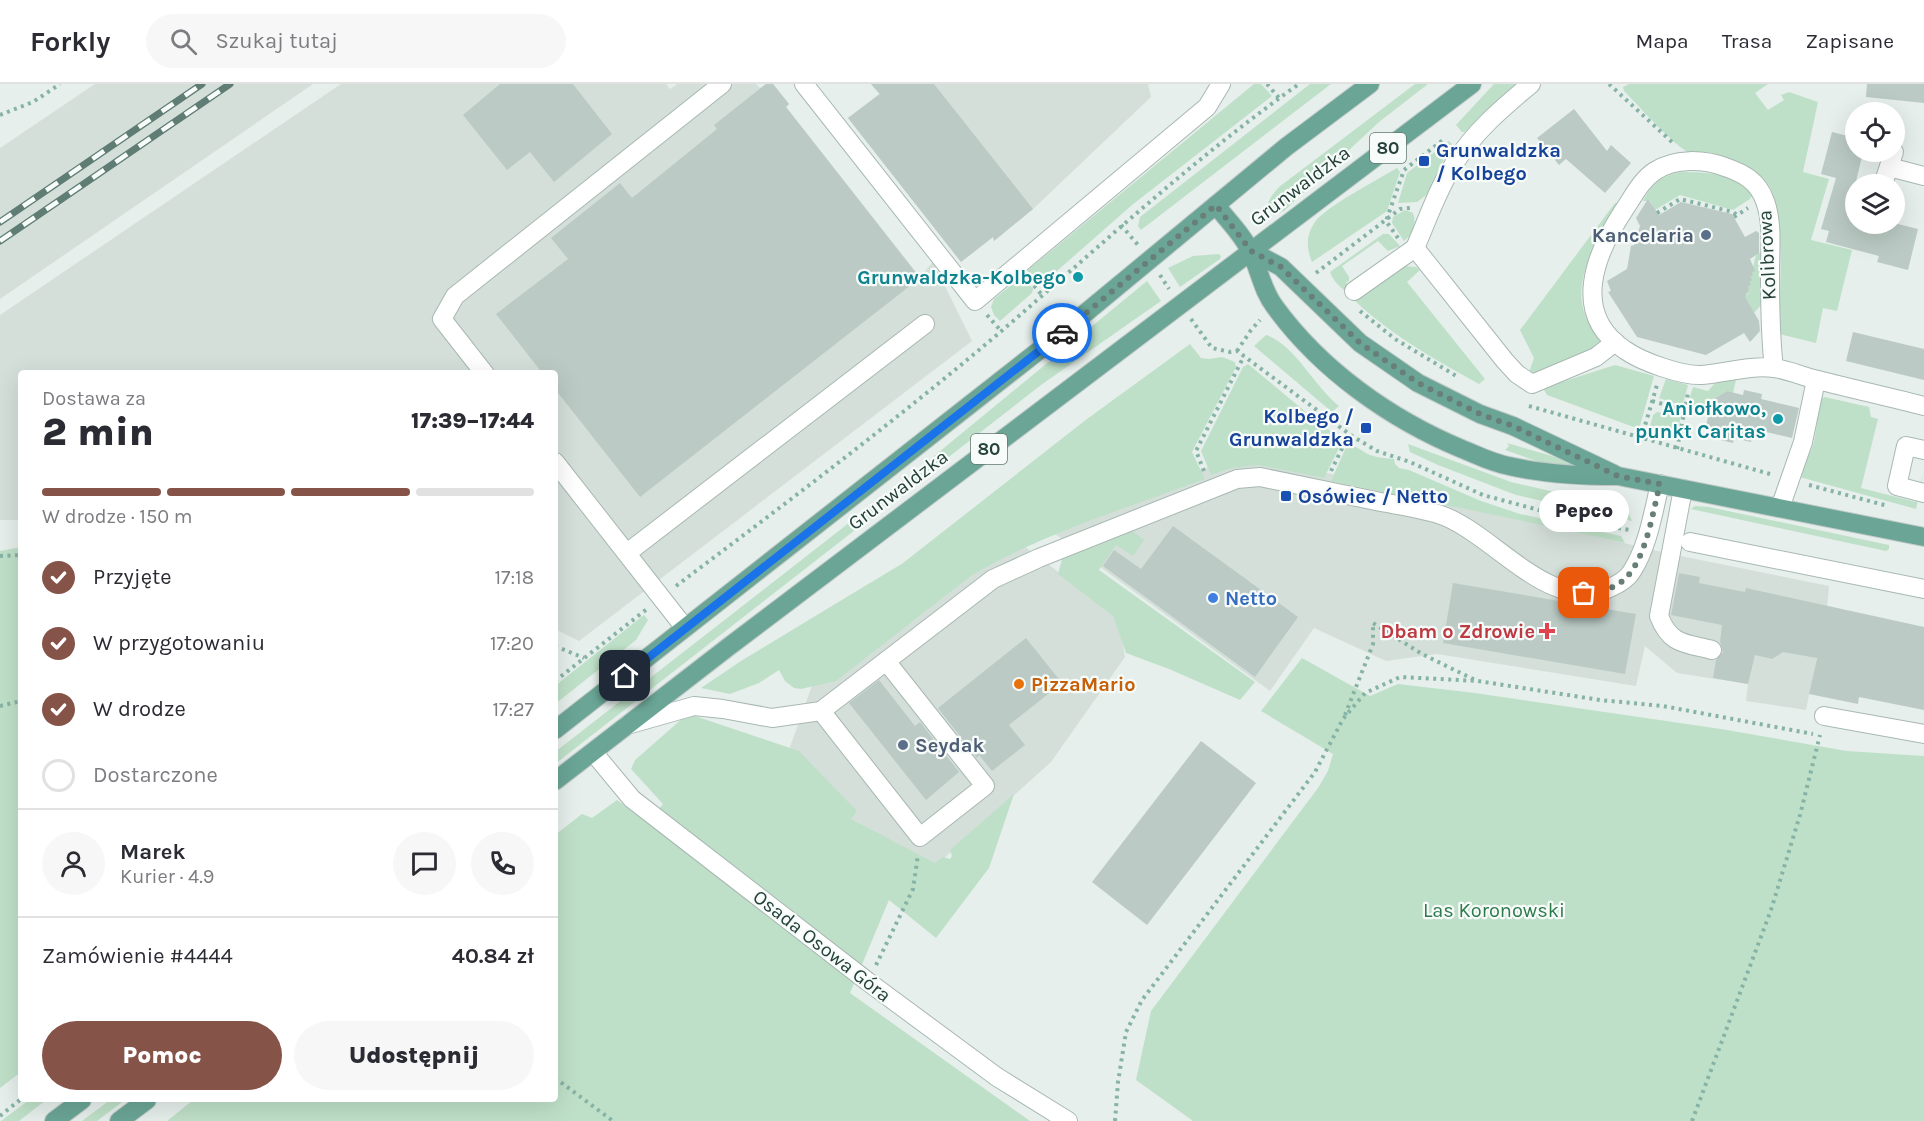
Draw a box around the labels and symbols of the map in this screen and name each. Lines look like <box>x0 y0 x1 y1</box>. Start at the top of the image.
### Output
road number: 80 <box>1370 133 1406 163</box>
place label: Grunwaldzka / Kolbego <box>1436 139 1561 185</box>
street label: Grunwaldzka <box>1246 141 1354 231</box>
marker: Grunwaldzka / Kolbego <box>1417 154 1431 168</box>
street label: Kolibrowa <box>1753 209 1781 301</box>
place label: Kancelaria <box>1592 224 1694 247</box>
marker: Kancelaria <box>1699 228 1713 242</box>
place label: Grunwaldzka-Kolbego <box>857 266 1066 289</box>
marker: Grunwaldzka-Kolbego <box>1071 270 1085 284</box>
courier <box>1032 303 1092 363</box>
place label: Aniołkowo, punkt Caritas <box>1635 397 1766 443</box>
place label: Kolbego / Grunwaldzka <box>1229 405 1354 451</box>
marker: Aniołkowo, punkt Caritas <box>1771 412 1785 426</box>
marker: Kolbego / Grunwaldzka <box>1359 421 1373 435</box>
road number: 80 <box>971 434 1007 464</box>
street label: Grunwaldzka <box>844 445 952 535</box>
place label: Osówiec / Netto <box>1298 485 1448 508</box>
marker: Osówiec / Netto <box>1279 489 1293 503</box>
callout: Pepco <box>1539 491 1629 533</box>
pin <box>1558 567 1609 618</box>
place label: Netto <box>1225 587 1277 610</box>
marker: Netto <box>1206 591 1220 605</box>
place label: Dbam o Zdrowie <box>1381 620 1535 643</box>
marker: Dbam o Zdrowie <box>1540 624 1554 638</box>
pin <box>599 650 650 701</box>
place label: PizzaMario <box>1031 673 1136 696</box>
marker: PizzaMario <box>1012 677 1026 691</box>
place label: Seydak <box>915 734 984 757</box>
marker: Seydak <box>896 738 910 752</box>
street label: Osada Osowa Góra <box>748 885 896 1007</box>
park label: Las Koronowski <box>1423 899 1565 922</box>

